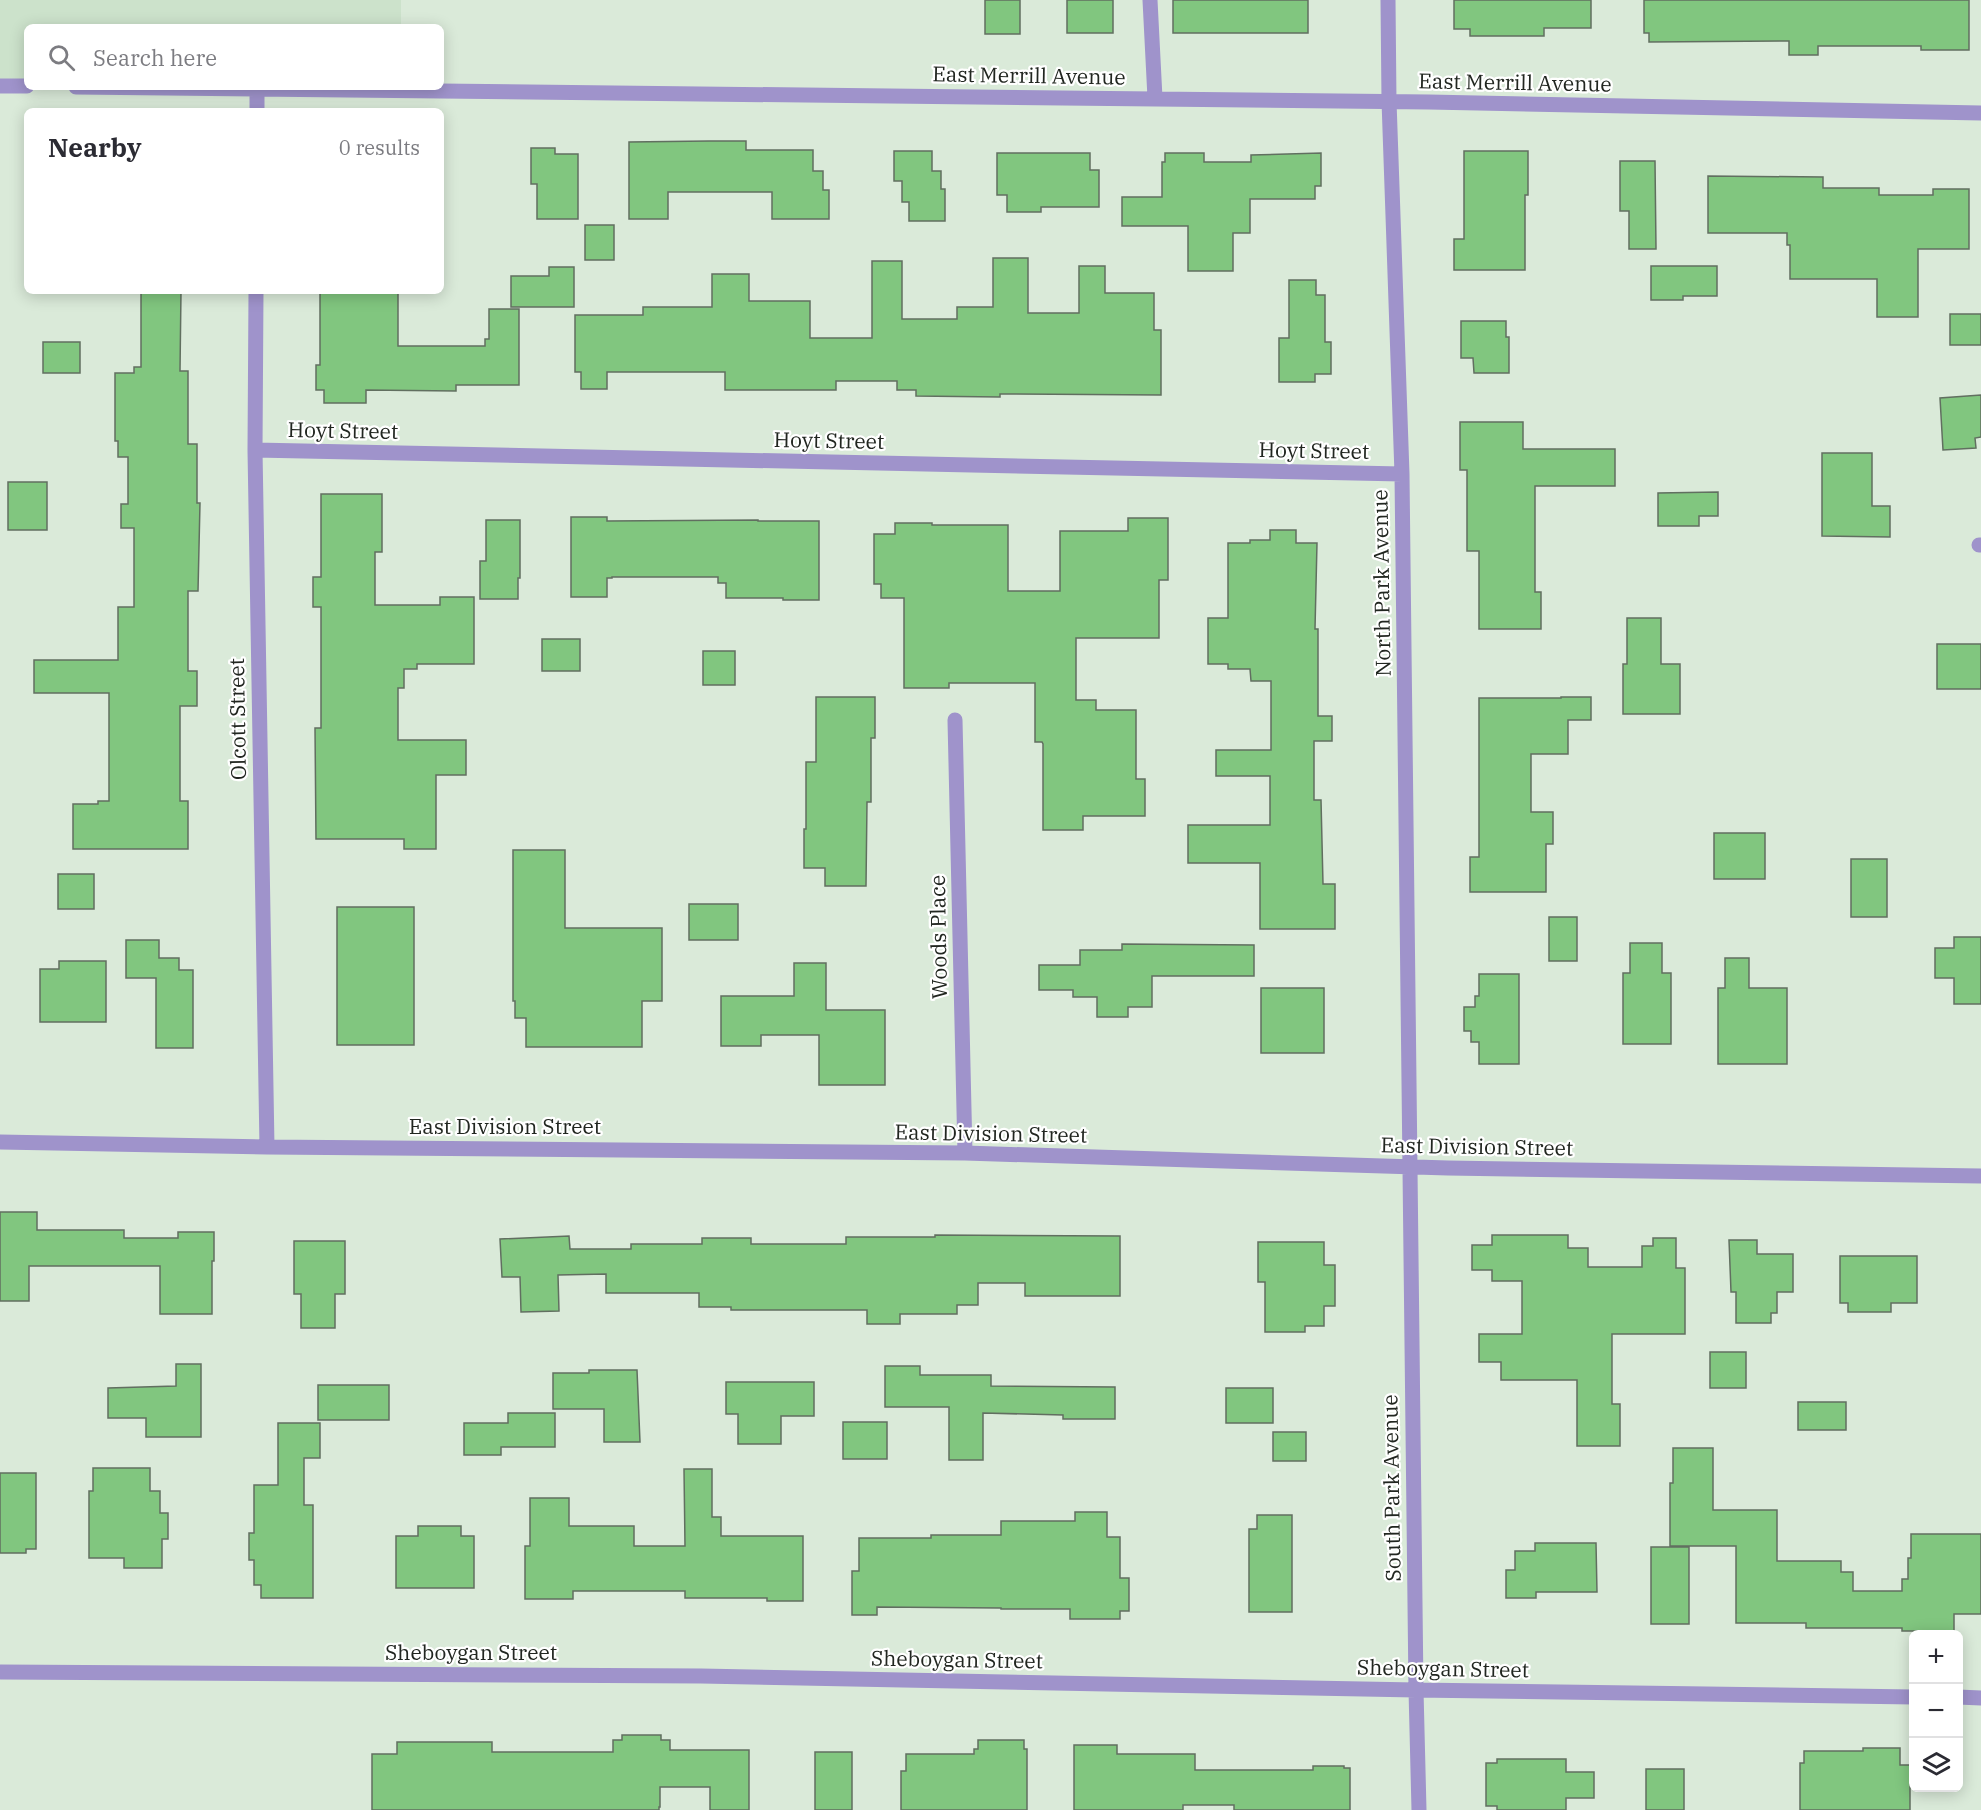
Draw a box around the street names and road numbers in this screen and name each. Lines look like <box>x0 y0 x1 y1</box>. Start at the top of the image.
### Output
street label: East Merrill Avenue <box>932 59 1126 91</box>
street label: East Merrill Avenue <box>1418 66 1612 98</box>
street label: Hoyt Street <box>287 415 399 445</box>
street label: Hoyt Street <box>773 425 885 455</box>
street label: Hoyt Street <box>1258 435 1370 465</box>
street label: North Park Avenue <box>1365 489 1397 677</box>
street label: Olcott Street <box>222 658 252 780</box>
street label: Woods Place <box>923 875 953 999</box>
street label: East Division Street <box>409 1112 601 1140</box>
street label: East Division Street <box>894 1117 1088 1149</box>
street label: East Division Street <box>1380 1130 1574 1162</box>
street label: South Park Avenue <box>1375 1394 1407 1582</box>
street label: Sheboygan Street <box>385 1638 557 1666</box>
street label: Sheboygan Street <box>871 1644 1043 1675</box>
street label: Sheboygan Street <box>1357 1653 1529 1684</box>

